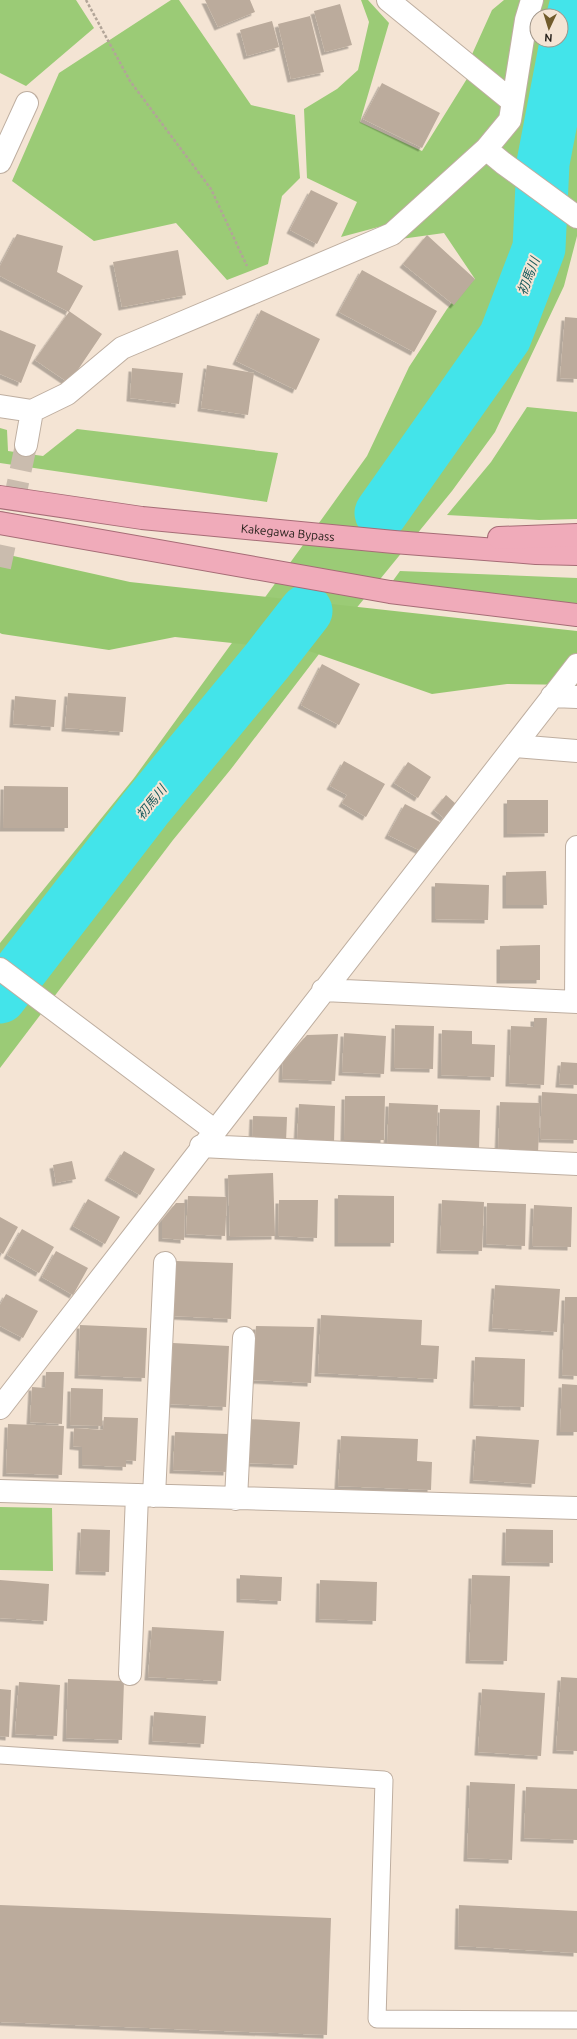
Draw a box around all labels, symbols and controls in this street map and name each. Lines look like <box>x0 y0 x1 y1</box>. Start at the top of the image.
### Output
north arrow <box>529 8 569 48</box>
text: N <box>544 32 553 44</box>
water label: 初馬川 <box>514 253 542 297</box>
street label: Kakegawa Bypass <box>240 521 335 543</box>
water label: 初馬川 <box>133 781 170 822</box>

